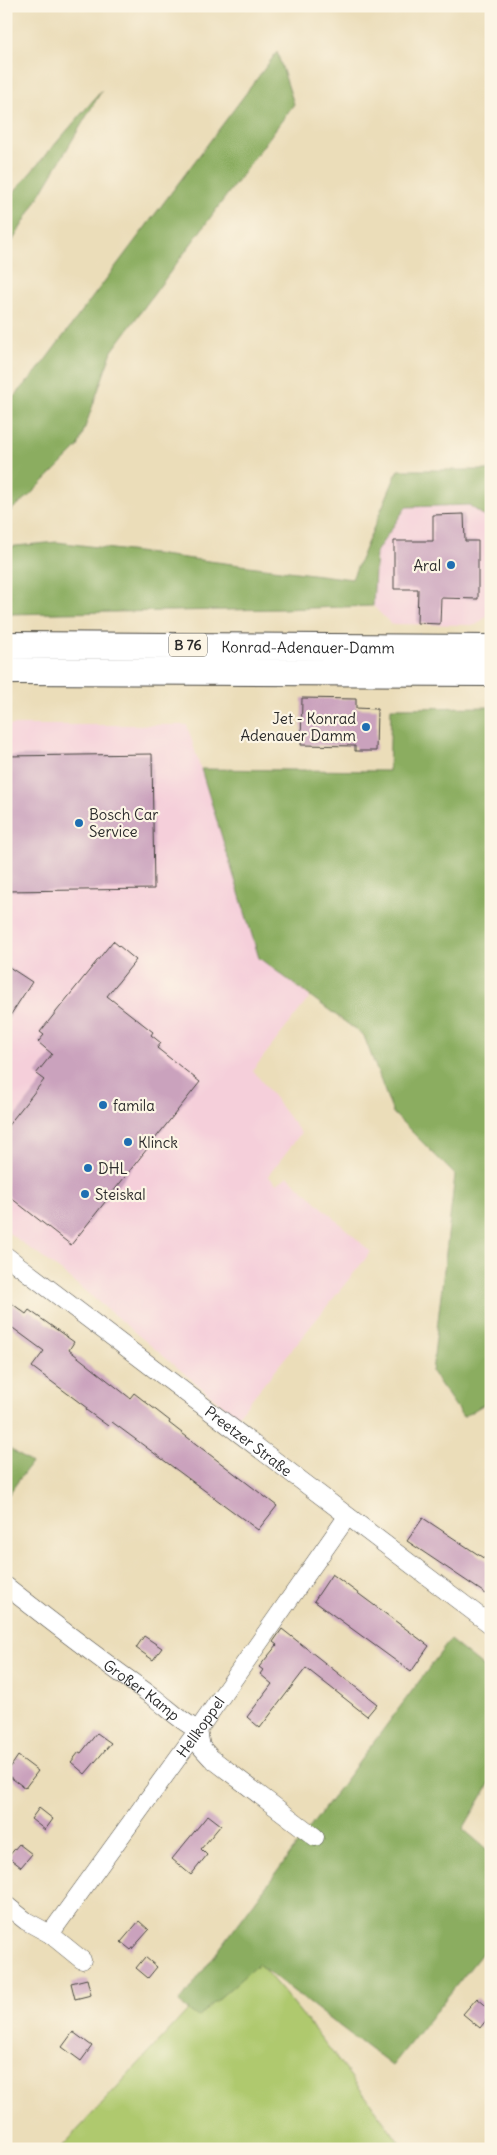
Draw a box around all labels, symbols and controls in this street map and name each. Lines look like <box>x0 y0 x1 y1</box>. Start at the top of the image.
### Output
place label: Aral <box>413 556 441 575</box>
marker: Aral <box>445 559 457 571</box>
road number: B 76 <box>169 634 207 656</box>
street label: Konrad-Adenauer-Damm <box>221 637 395 657</box>
place label: Jet - Konrad Adenauer Damm <box>240 709 356 745</box>
marker: Jet - Konrad Adenauer Damm <box>360 721 372 733</box>
place label: Bosch Car Service <box>89 805 158 841</box>
marker: Bosch Car Service <box>73 817 85 829</box>
place label: famila <box>113 1096 155 1115</box>
marker: famila <box>97 1099 109 1111</box>
place label: Klinck <box>138 1133 178 1152</box>
marker: Klinck <box>122 1136 134 1148</box>
place label: DHL <box>98 1159 128 1178</box>
marker: DHL <box>82 1162 94 1174</box>
place label: Steiskal <box>95 1185 146 1204</box>
marker: Steiskal <box>79 1188 91 1200</box>
street label: Preetzer Straße <box>201 1401 296 1480</box>
street label: Großer Kamp <box>100 1655 184 1725</box>
street label: Hellkoppel <box>172 1693 228 1761</box>

